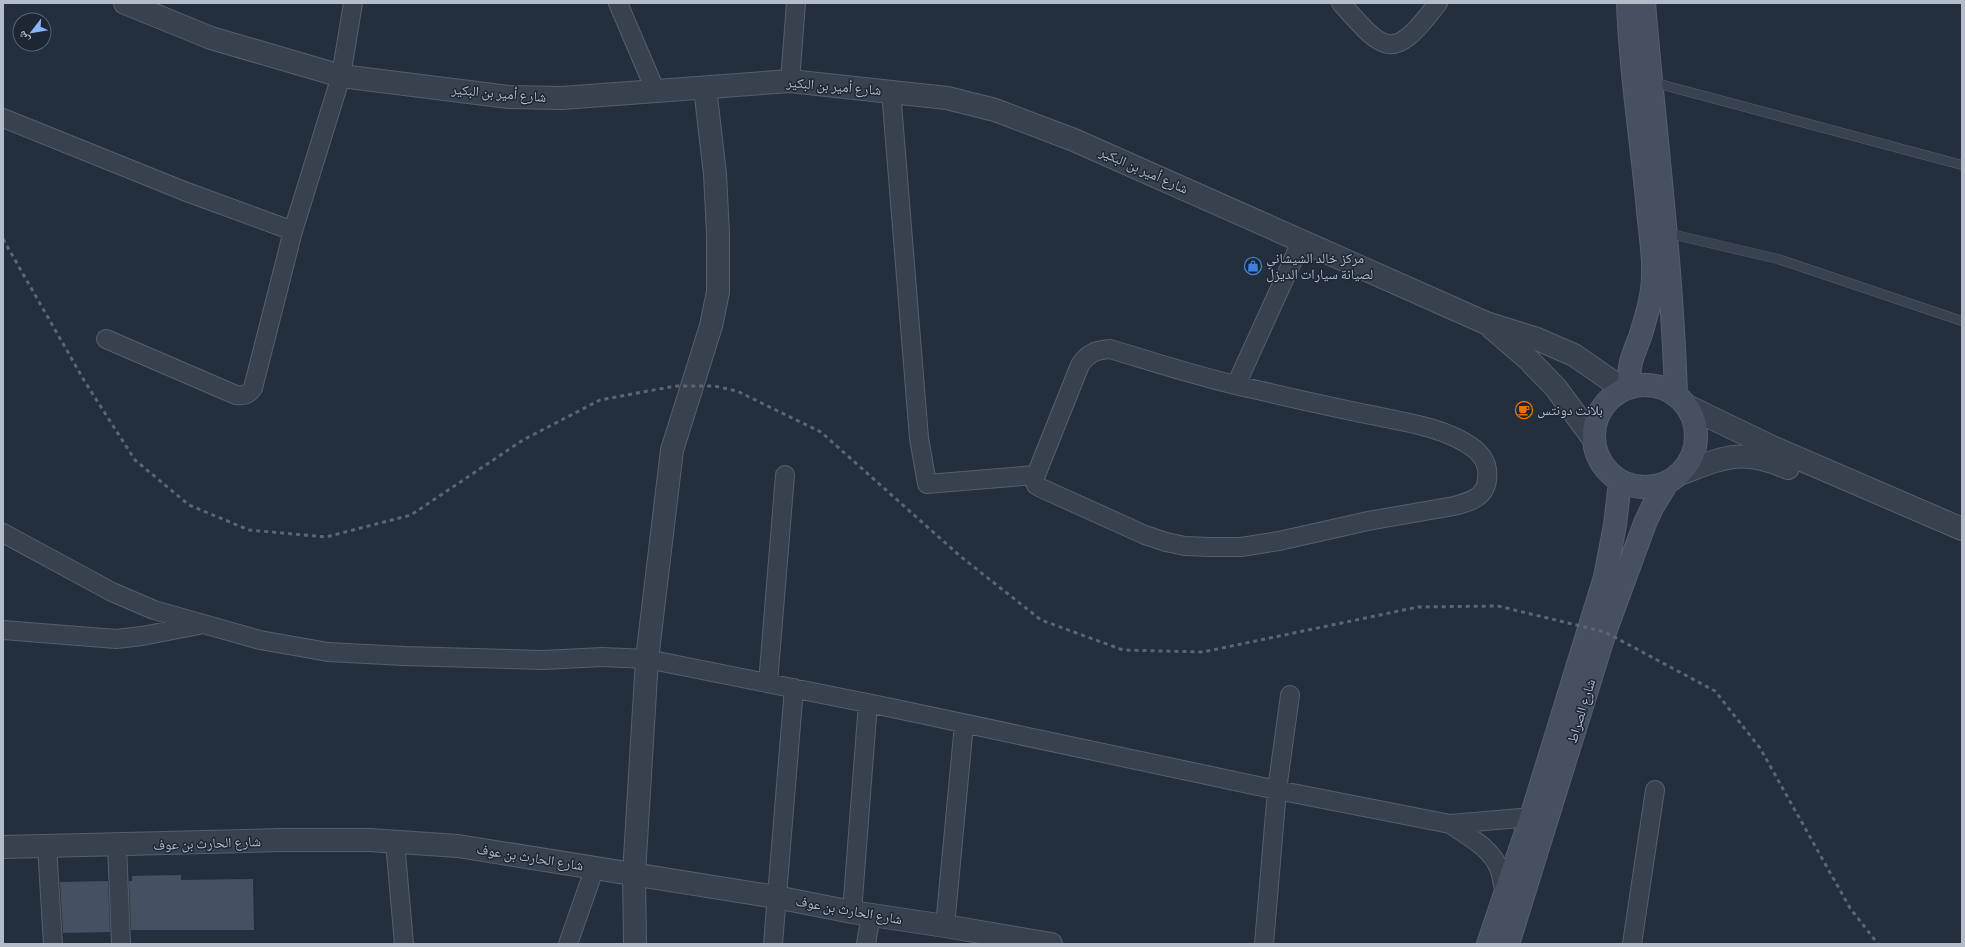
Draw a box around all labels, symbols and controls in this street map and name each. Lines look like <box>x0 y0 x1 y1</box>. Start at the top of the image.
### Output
north arrow <box>12 12 52 52</box>
text: ش <box>13 28 33 46</box>
street label: شارع أمير بن البكير <box>785 72 882 100</box>
street label: شارع أمير بن البكير <box>450 79 547 107</box>
street label: شارع أمير بن البكير <box>1096 141 1191 198</box>
place label: مركز خالد الشيشاني لصيانة سيارات الديزل <box>1266 248 1373 283</box>
shop icon: مركز خالد الشيشاني لصيانة سيارات الديزل <box>1243 256 1263 276</box>
cafe icon: بلانت دونتس <box>1514 400 1534 420</box>
place label: بلانت دونتس <box>1537 400 1603 419</box>
street label: شارع الصراط <box>1562 676 1600 746</box>
street label: شارع الحارث بن عوف <box>153 831 261 855</box>
street label: شارع الحارث بن عوف <box>475 839 585 875</box>
street label: شارع الحارث بن عوف <box>794 891 904 929</box>

